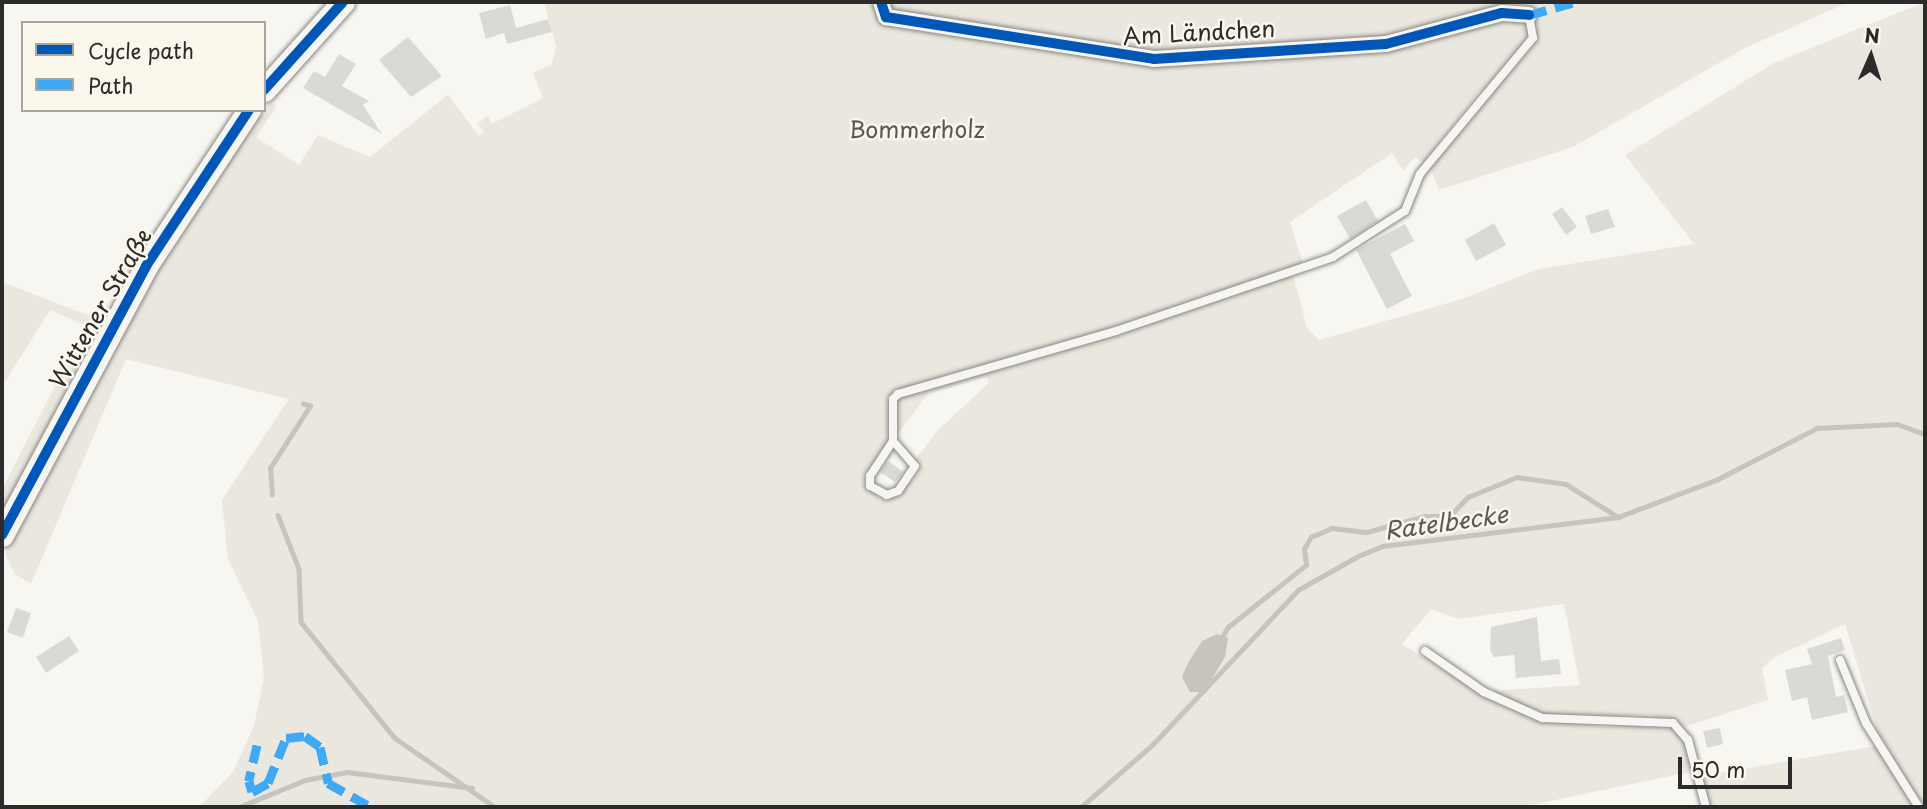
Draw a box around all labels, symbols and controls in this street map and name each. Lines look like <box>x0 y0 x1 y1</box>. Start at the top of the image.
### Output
street label: Am Ländchen <box>1123 14 1275 50</box>
legend <box>21 21 266 112</box>
north arrow <box>1836 21 1906 91</box>
text: N <box>1864 21 1880 49</box>
text: Cycle path <box>88 34 194 66</box>
text: Path <box>88 69 133 101</box>
park label: Bommerholz <box>849 115 985 143</box>
street label: Wittener Straße <box>43 223 157 393</box>
water label: Ratelbecke <box>1382 499 1510 545</box>
scale bar <box>1682 742 1796 786</box>
text: 50 m <box>1691 753 1745 785</box>

